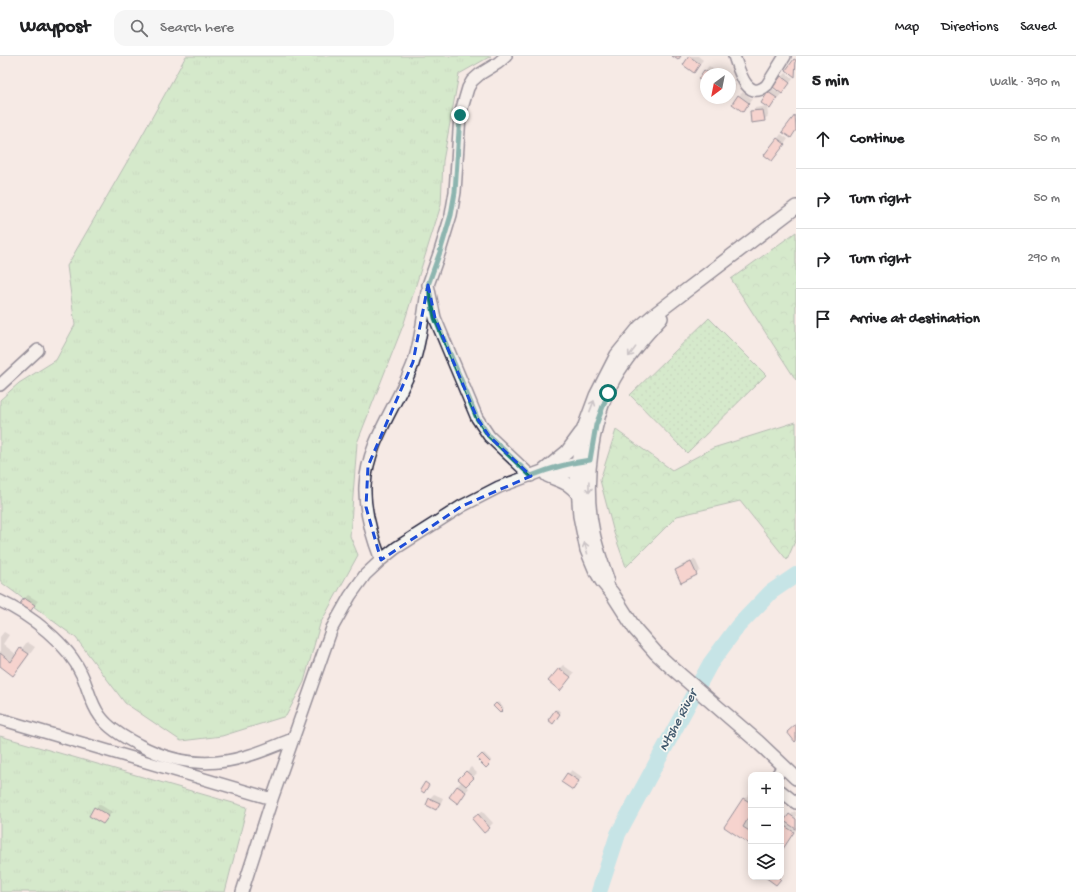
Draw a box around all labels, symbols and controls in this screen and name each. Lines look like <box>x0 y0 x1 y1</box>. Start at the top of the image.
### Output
search box <box>114 10 394 46</box>
text: Waypost <box>20 16 90 39</box>
icon: search <box>128 17 150 39</box>
text: Search here <box>160 19 234 37</box>
text: Map <box>895 19 919 36</box>
text: Directions <box>941 19 998 36</box>
text: Saved <box>1020 19 1056 36</box>
north arrow <box>700 68 736 104</box>
text: 5 min <box>812 72 849 92</box>
text: Walk · 390 m <box>990 75 1060 90</box>
route end <box>451 106 469 124</box>
icon: ahead <box>812 128 834 150</box>
text: Continue <box>850 130 904 148</box>
text: 50 m <box>1033 131 1060 146</box>
icon: right <box>812 188 834 210</box>
text: Turn right <box>850 190 910 208</box>
text: 50 m <box>1033 191 1060 206</box>
icon: right <box>812 248 834 270</box>
text: Turn right <box>850 250 910 268</box>
text: 290 m <box>1027 251 1060 266</box>
icon: arrive <box>812 308 834 330</box>
text: Arrive at destination <box>850 310 980 328</box>
one-way arrow <box>628 347 636 358</box>
route start <box>599 384 617 402</box>
one-way arrow <box>588 401 596 413</box>
one-way arrow <box>585 480 593 493</box>
one-way arrow <box>582 541 590 554</box>
water label: Ntshe River <box>656 685 704 754</box>
map controls <box>748 772 784 880</box>
button: + <box>748 772 784 808</box>
button: − <box>748 808 784 844</box>
button: layers <box>748 844 784 880</box>

